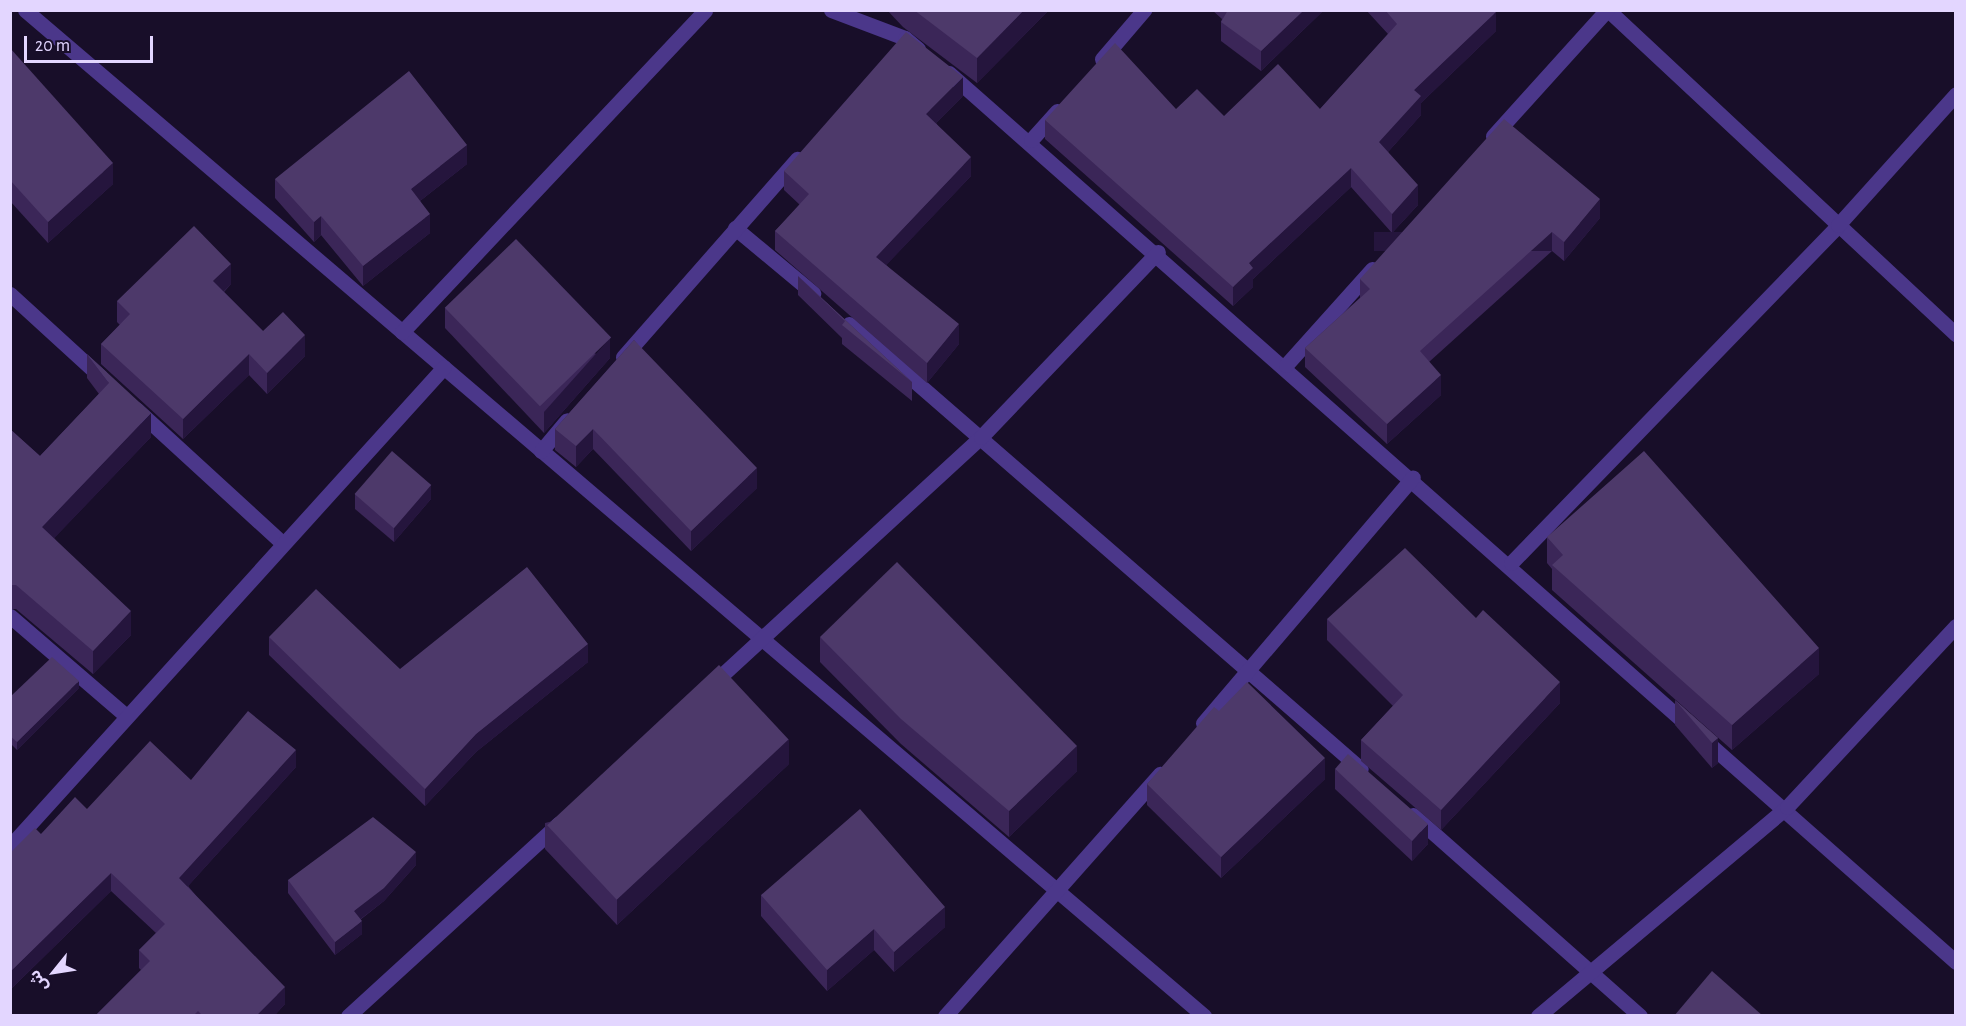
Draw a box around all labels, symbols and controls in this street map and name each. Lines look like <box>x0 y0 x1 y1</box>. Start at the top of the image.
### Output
scale bar <box>27 24 156 62</box>
text: 20 m <box>35 37 70 55</box>
north arrow <box>24 942 84 1002</box>
text: ش <box>26 968 51 994</box>

